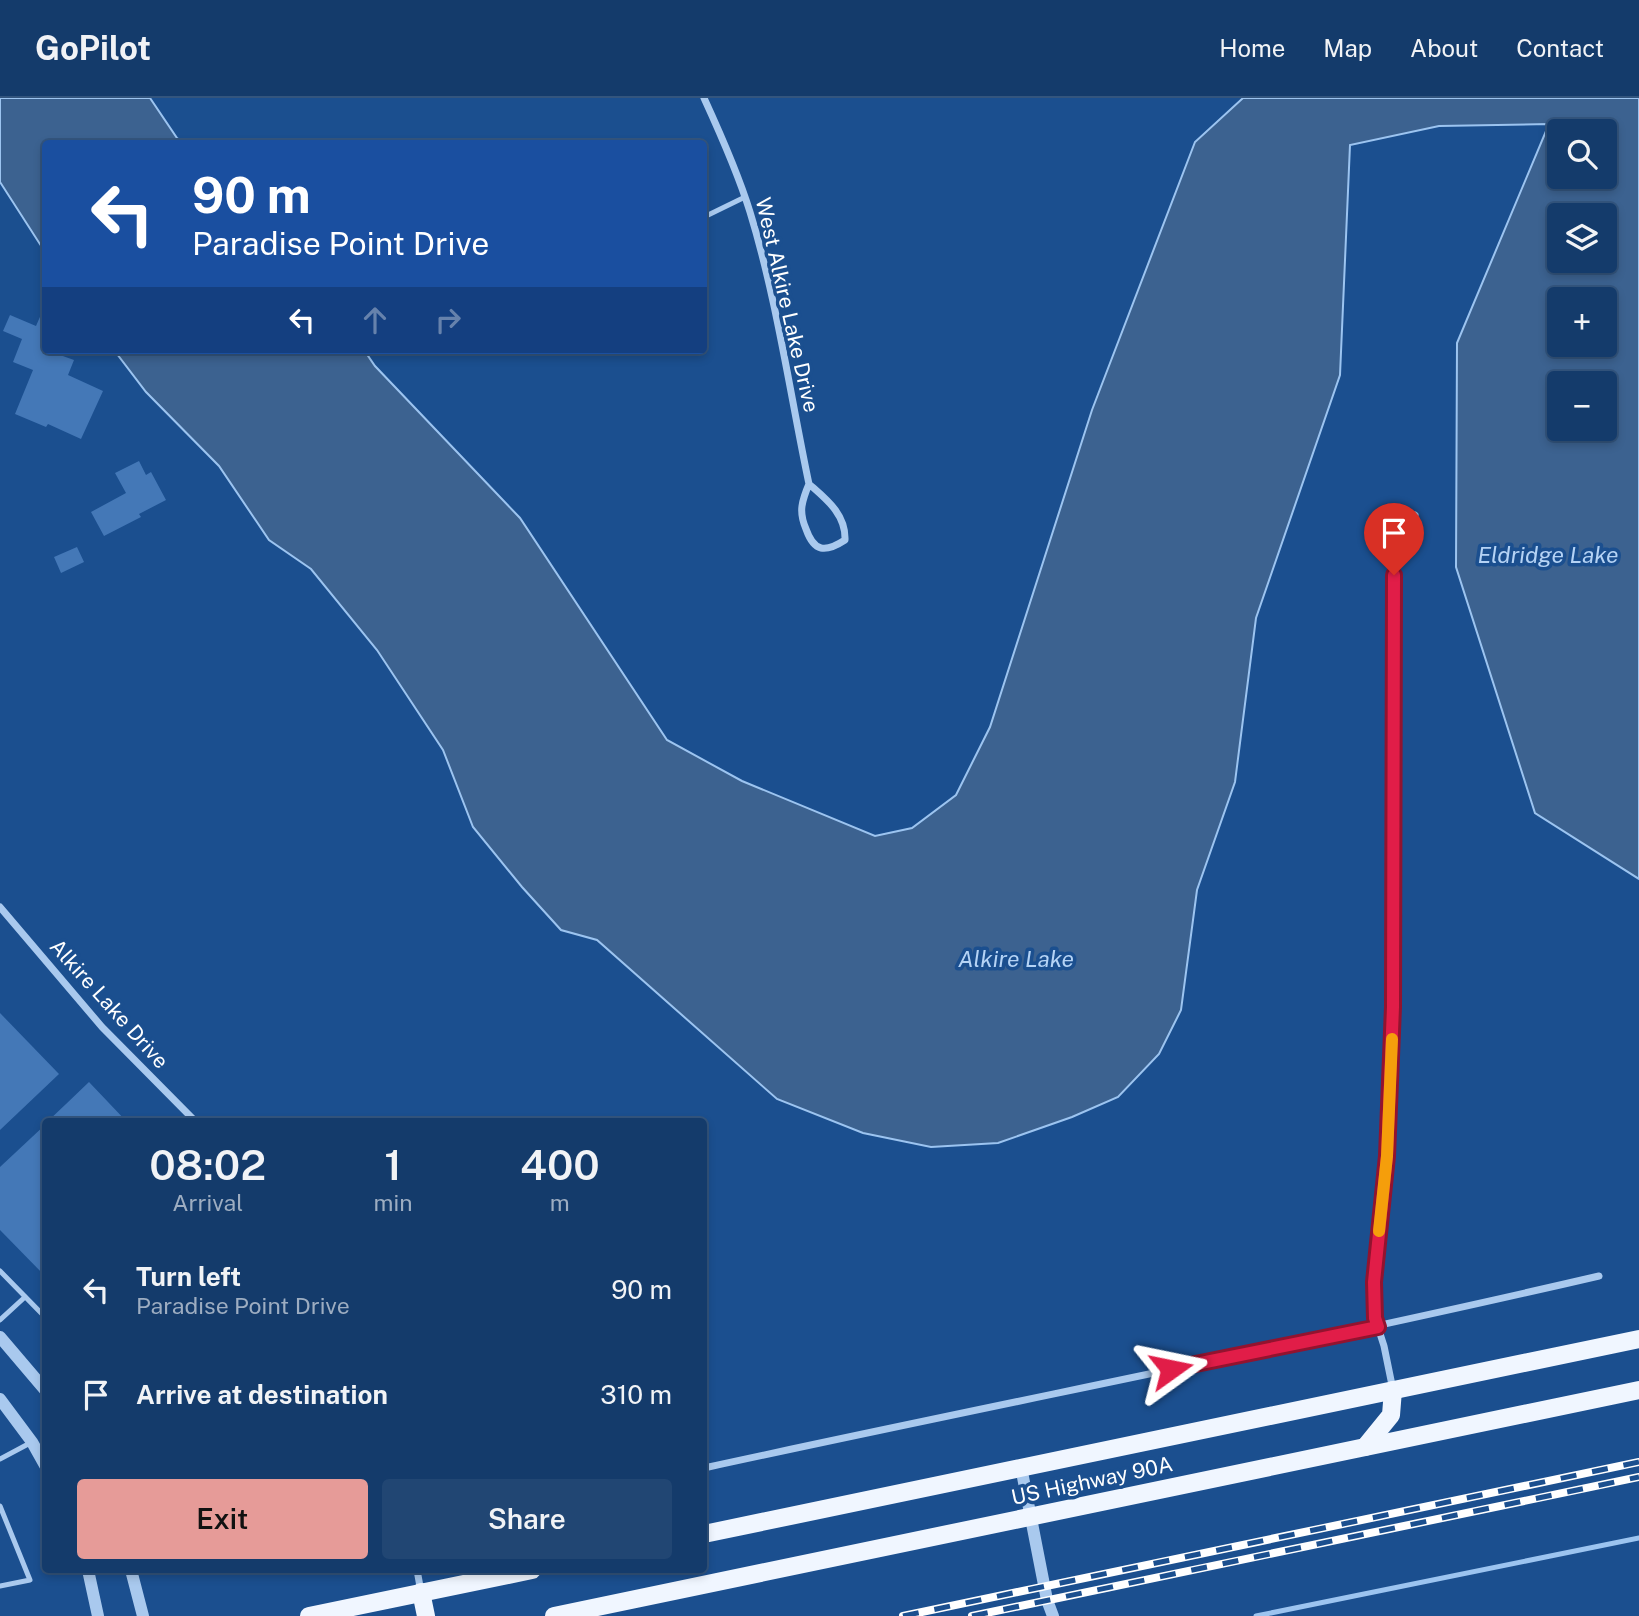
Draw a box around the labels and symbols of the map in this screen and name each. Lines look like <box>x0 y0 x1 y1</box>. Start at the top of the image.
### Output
street label: West Alkire Lake Drive <box>751 195 824 415</box>
pin <box>1364 503 1424 575</box>
water label: Eldridge Lake <box>1477 541 1619 568</box>
street label: Alkire Lake Drive <box>45 934 174 1073</box>
water label: Alkire Lake <box>958 945 1074 972</box>
position arrow <box>1134 1332 1208 1406</box>
street label: US Highway 90A <box>1009 1451 1175 1510</box>

